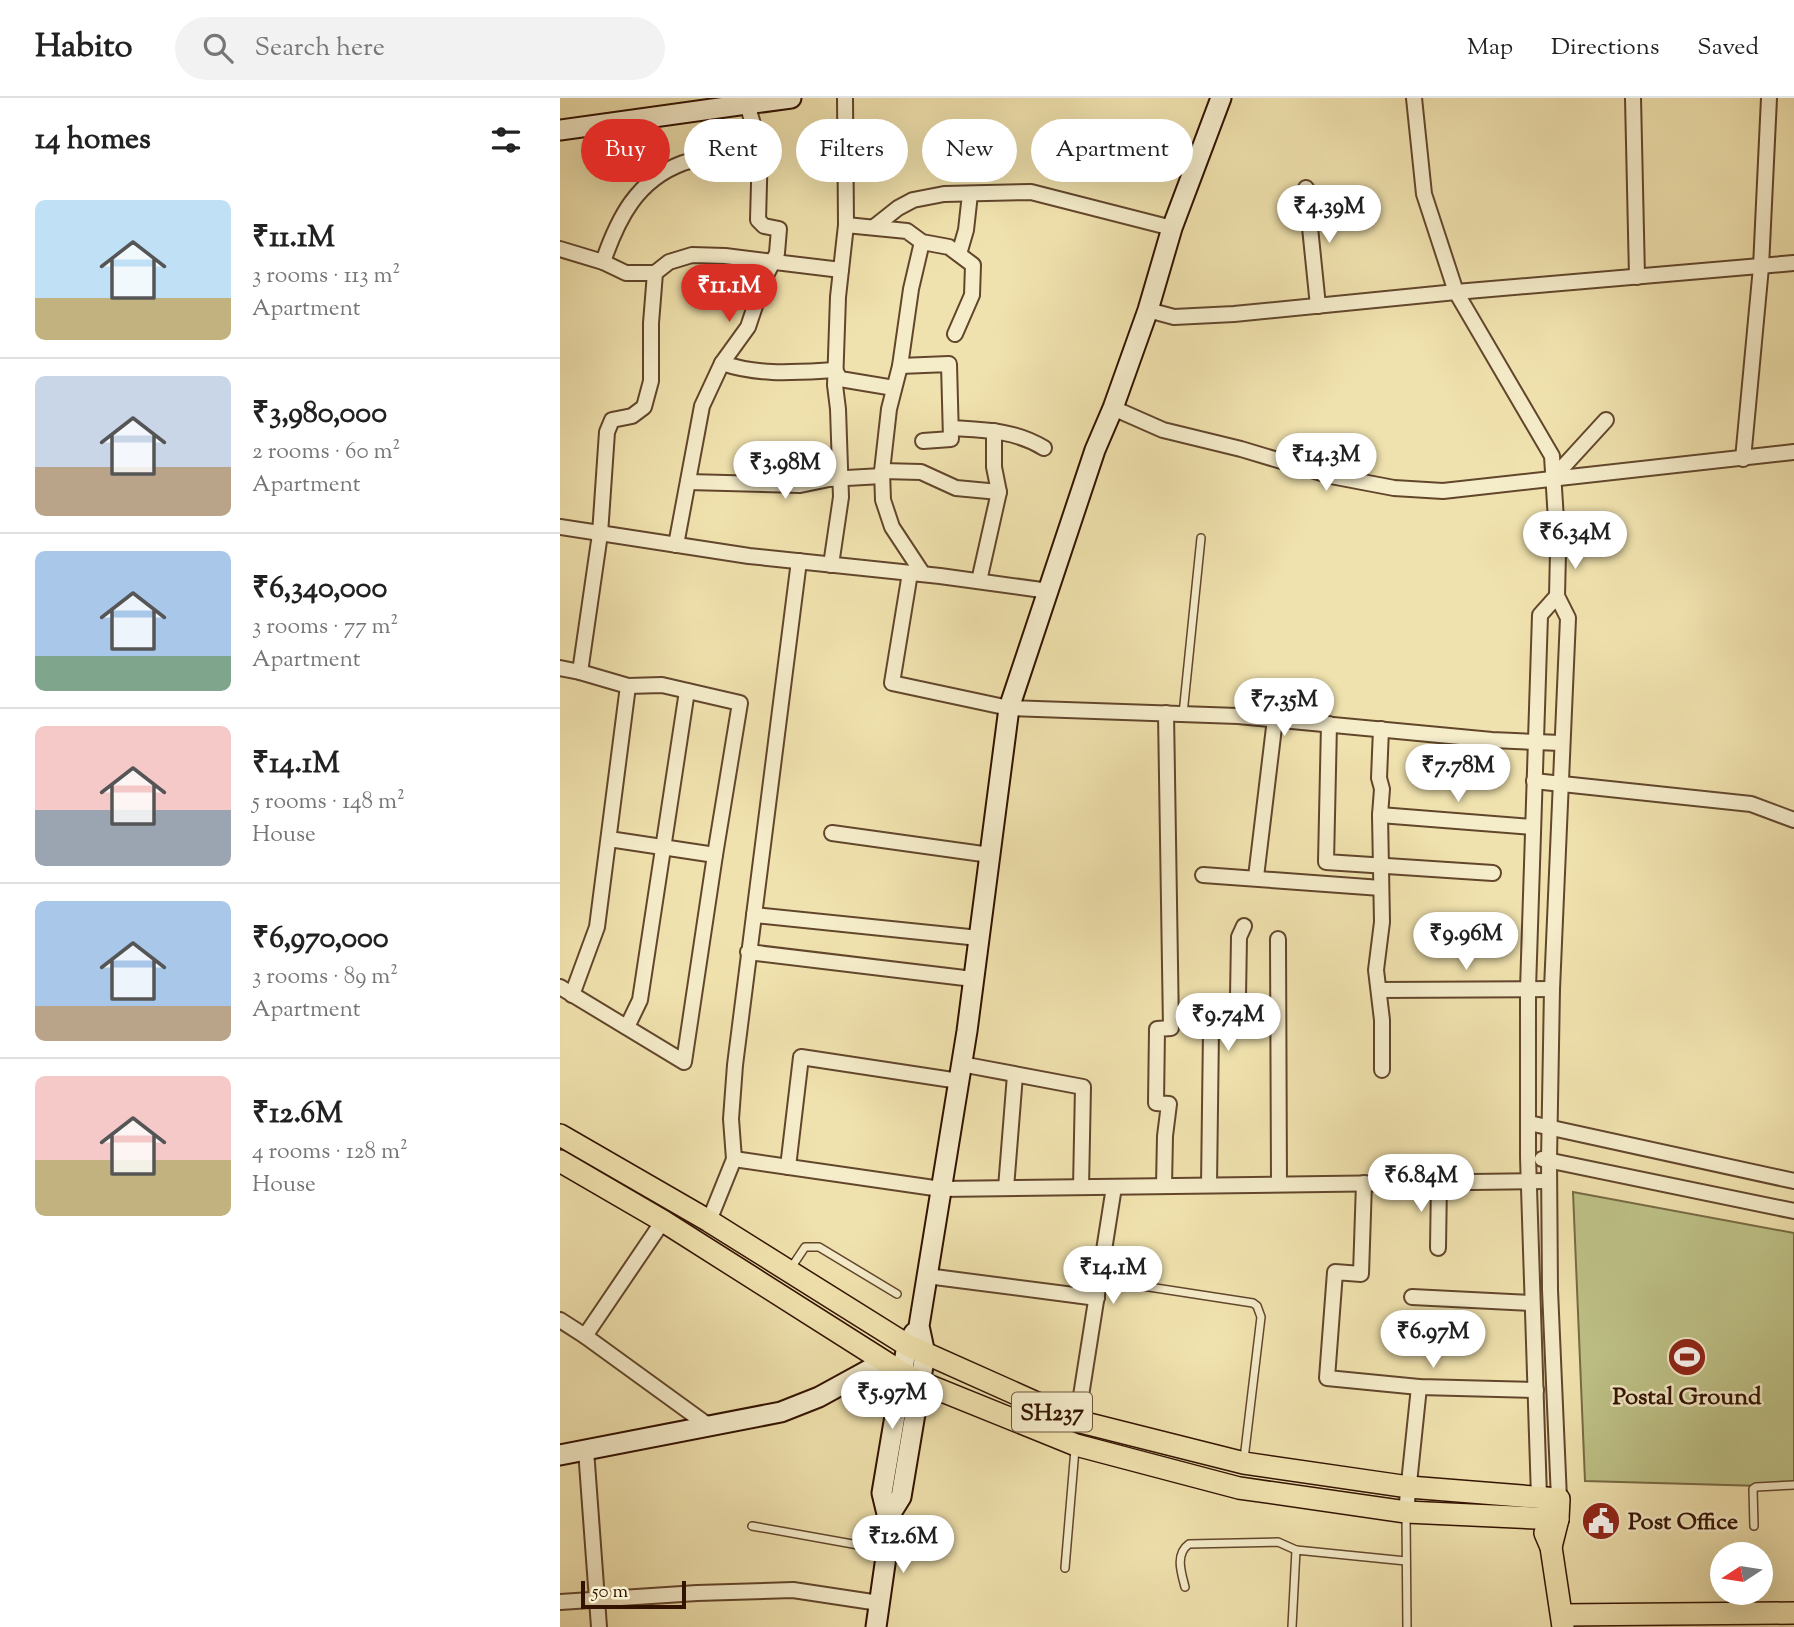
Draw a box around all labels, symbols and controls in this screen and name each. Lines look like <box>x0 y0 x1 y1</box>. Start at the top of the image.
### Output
search box <box>175 17 665 80</box>
text: Habito <box>35 24 133 72</box>
icon: search <box>199 29 237 67</box>
text: Search here <box>255 30 385 67</box>
text: Map <box>1467 31 1513 65</box>
text: Directions <box>1551 31 1659 65</box>
text: Saved <box>1697 31 1759 65</box>
text: 14 homes <box>35 119 151 162</box>
chip: Buy <box>581 119 670 182</box>
chip: Rent <box>684 119 782 182</box>
chip: Filters <box>796 119 908 182</box>
chip: New <box>922 119 1017 182</box>
chip: Apartment <box>1031 119 1193 182</box>
icon: filters <box>487 121 525 159</box>
pin: ₹4.39M <box>1272 186 1386 245</box>
text: ₹4.39M <box>1293 191 1365 224</box>
text: ₹11.1M <box>252 217 335 260</box>
icon: home <box>91 228 175 312</box>
text: 3 rooms · 113 m² <box>252 260 400 293</box>
pin: ₹11.1M <box>672 264 786 324</box>
text: ₹11.1M <box>697 270 761 303</box>
text: Apartment <box>252 293 361 326</box>
text: ₹3,980,000 <box>252 393 387 436</box>
icon: home <box>91 404 175 488</box>
pin: ₹14.3M <box>1269 434 1383 493</box>
text: 2 rooms · 60 m² <box>252 436 400 469</box>
text: ₹14.3M <box>1292 439 1360 472</box>
pin: ₹3.98M <box>728 442 842 501</box>
text: ₹3.98M <box>749 447 821 480</box>
text: Apartment <box>252 469 361 502</box>
pin: ₹6.34M <box>1518 512 1632 571</box>
text: ₹6.34M <box>1539 517 1611 550</box>
text: ₹6,340,000 <box>252 568 387 611</box>
icon: home <box>91 579 175 663</box>
text: 3 rooms · 77 m² <box>252 611 398 644</box>
text: Apartment <box>252 644 361 677</box>
pin: ₹7.35M <box>1227 678 1341 738</box>
text: ₹7.35M <box>1250 684 1318 717</box>
text: ₹14.1M <box>252 743 340 786</box>
pin: ₹7.78M <box>1401 744 1515 804</box>
text: ₹7.78M <box>1421 750 1495 783</box>
icon: home <box>91 754 175 838</box>
text: 5 rooms · 148 m² <box>252 786 405 819</box>
text: House <box>252 819 316 852</box>
pin: ₹9.96M <box>1409 912 1523 972</box>
text: ₹6,970,000 <box>252 918 389 961</box>
text: ₹9.96M <box>1429 918 1503 951</box>
icon: home <box>91 929 175 1013</box>
text: 3 rooms · 89 m² <box>252 961 398 994</box>
pin: ₹9.74M <box>1171 993 1285 1053</box>
text: Apartment <box>252 994 361 1027</box>
text: ₹9.74M <box>1192 999 1264 1032</box>
text: ₹12.6M <box>252 1093 343 1136</box>
icon: home <box>91 1104 175 1188</box>
text: 4 rooms · 128 m² <box>252 1136 408 1169</box>
pin: ₹6.84M <box>1364 1154 1478 1214</box>
text: ₹6.84M <box>1384 1160 1458 1193</box>
text: House <box>252 1169 316 1202</box>
pin: ₹14.1M <box>1056 1246 1170 1306</box>
text: ₹14.1M <box>1079 1252 1147 1285</box>
pin: ₹6.97M <box>1376 1310 1490 1370</box>
text: ₹6.97M <box>1397 1316 1469 1349</box>
sports icon: Postal Ground <box>1666 1336 1708 1378</box>
pin: ₹5.97M <box>835 1372 949 1431</box>
text: ₹5.97M <box>857 1377 927 1410</box>
place label: Postal Ground <box>1612 1381 1762 1415</box>
road number: SH237 <box>1012 1392 1092 1432</box>
public building icon: Post Office <box>1580 1500 1622 1542</box>
place label: Post Office <box>1628 1506 1738 1540</box>
pin: ₹12.6M <box>846 1516 960 1575</box>
text: ₹12.6M <box>868 1521 938 1554</box>
north arrow <box>1710 1542 1773 1605</box>
map controls <box>1710 1542 1773 1605</box>
scale bar <box>581 1578 686 1610</box>
text: 50 m <box>592 1579 628 1606</box>

